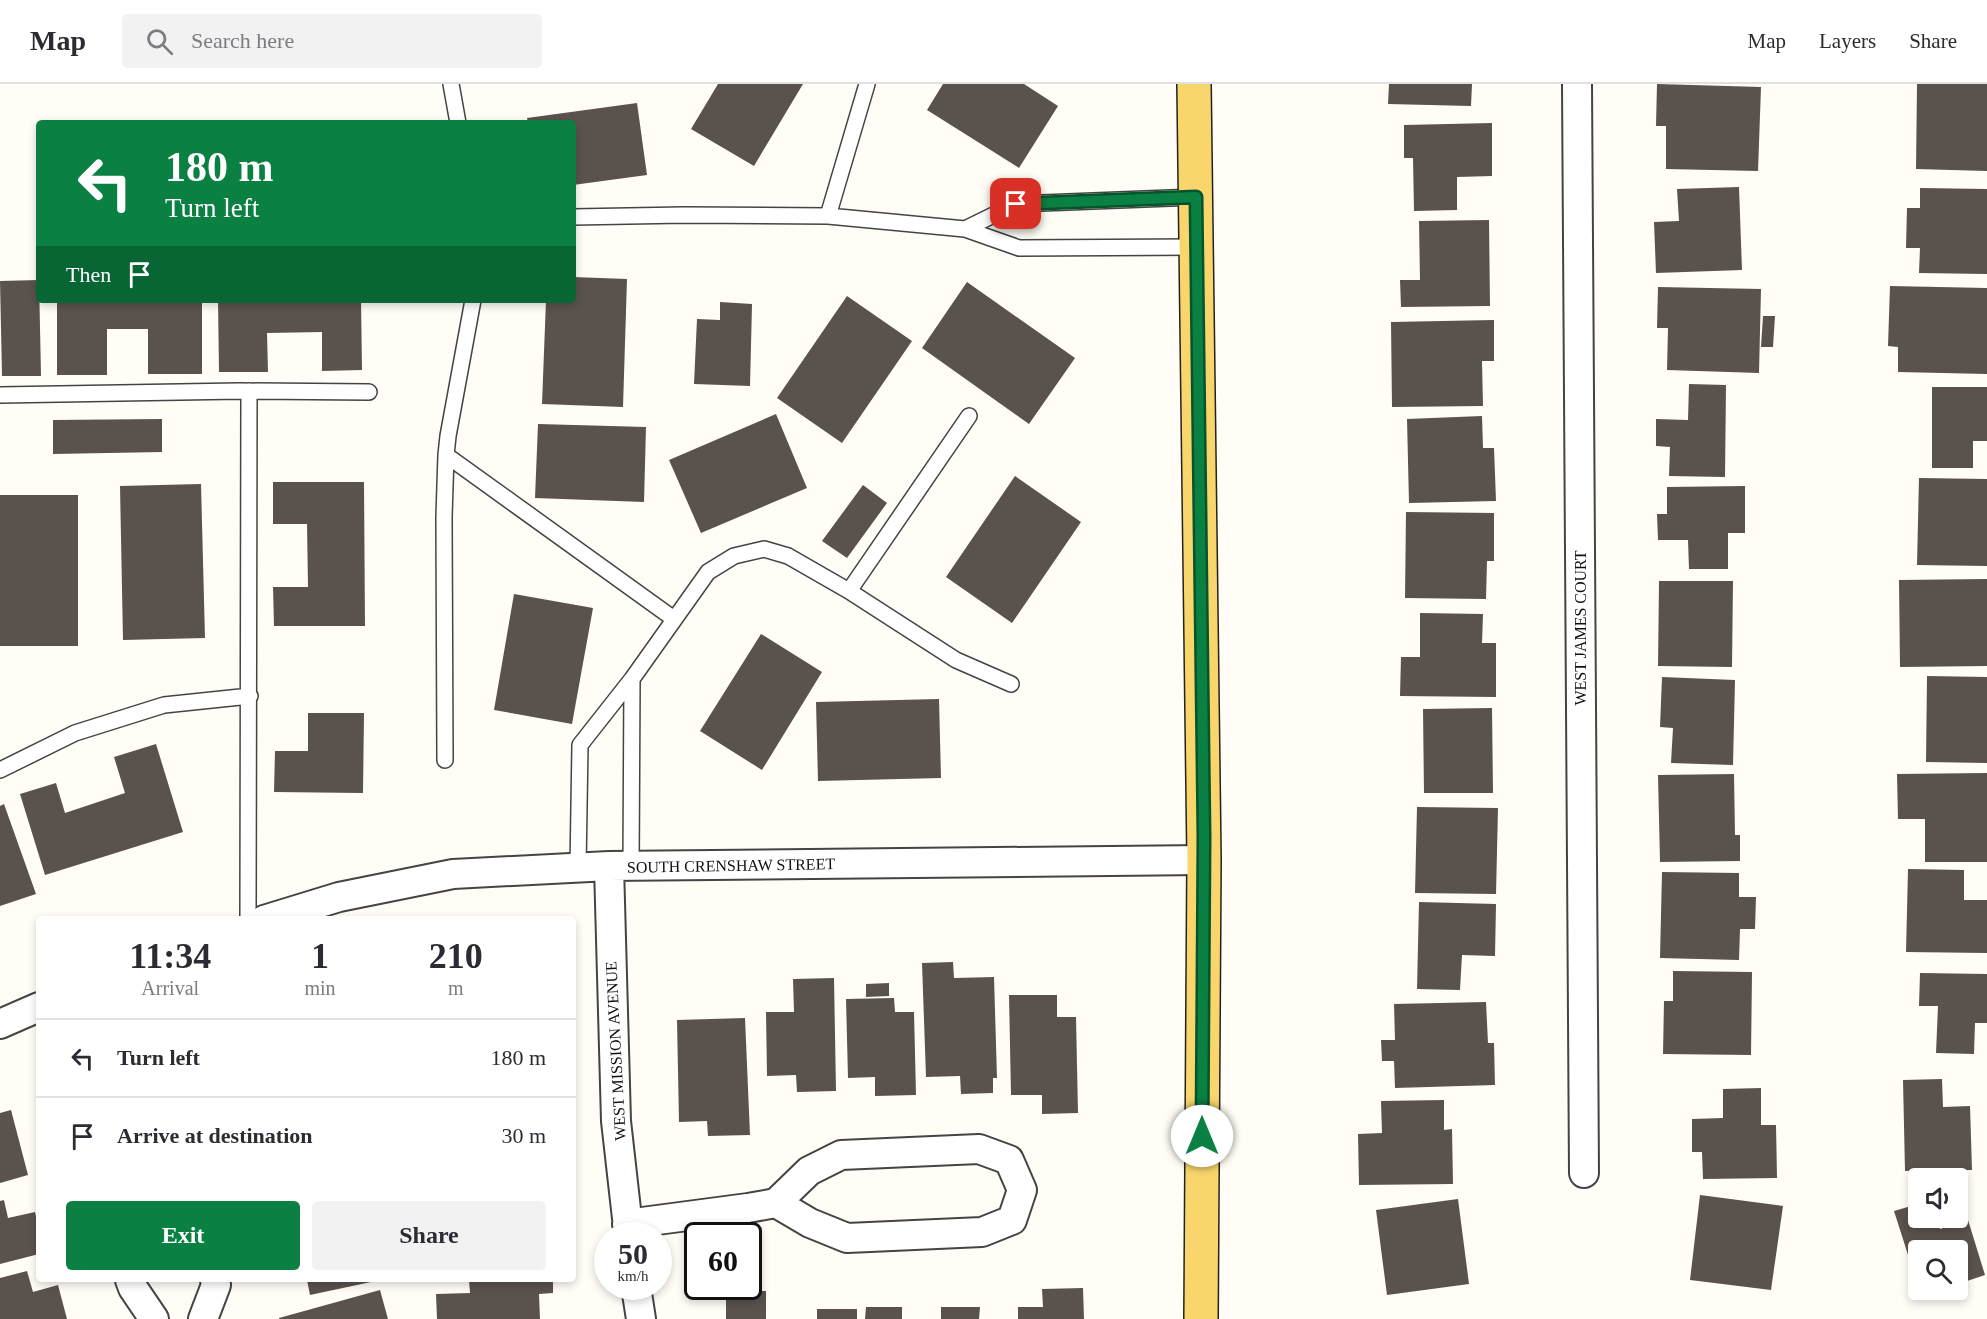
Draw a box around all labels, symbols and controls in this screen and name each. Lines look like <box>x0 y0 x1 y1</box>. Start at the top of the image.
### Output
search box <box>122 14 542 68</box>
text: Map <box>30 25 86 56</box>
icon: search <box>143 25 176 58</box>
text: Search here <box>191 28 294 53</box>
text: Map <box>1748 29 1786 53</box>
text: Layers <box>1819 29 1876 53</box>
text: Share <box>1909 29 1957 53</box>
icon: left <box>66 144 144 222</box>
text: 180 m <box>165 144 274 190</box>
pin <box>990 178 1041 229</box>
icon: arrive <box>999 187 1032 220</box>
text: Turn left <box>165 193 259 223</box>
icon: arrive <box>123 258 156 291</box>
text: Then <box>66 262 111 287</box>
street label: WEST JAMES COURT <box>1572 550 1589 706</box>
street label: SOUTH CRENSHAW STREET <box>627 855 835 876</box>
text: 11:34 <box>129 936 211 976</box>
text: 1 <box>311 936 329 976</box>
text: 210 <box>429 936 483 976</box>
street label: WEST MISSION AVENUE <box>602 961 629 1141</box>
text: Arrival <box>141 977 199 999</box>
text: min <box>304 977 336 999</box>
text: m <box>448 977 464 999</box>
icon: left <box>66 1042 99 1075</box>
text: Turn left <box>117 1045 200 1070</box>
text: 180 m <box>490 1045 546 1070</box>
position arrow <box>1170 1104 1234 1168</box>
icon: arrive <box>66 1120 99 1153</box>
text: Arrive at destination <box>117 1123 313 1148</box>
text: 30 m <box>501 1123 546 1148</box>
map controls <box>1908 1168 1968 1300</box>
button: sound <box>1908 1168 1968 1228</box>
button: Exit <box>66 1201 300 1270</box>
button: Share <box>312 1201 546 1270</box>
speed limit sign: 60 <box>684 1222 762 1300</box>
text: 50 <box>618 1237 648 1270</box>
button: search <box>1908 1240 1968 1300</box>
text: km/h <box>618 1268 648 1284</box>

